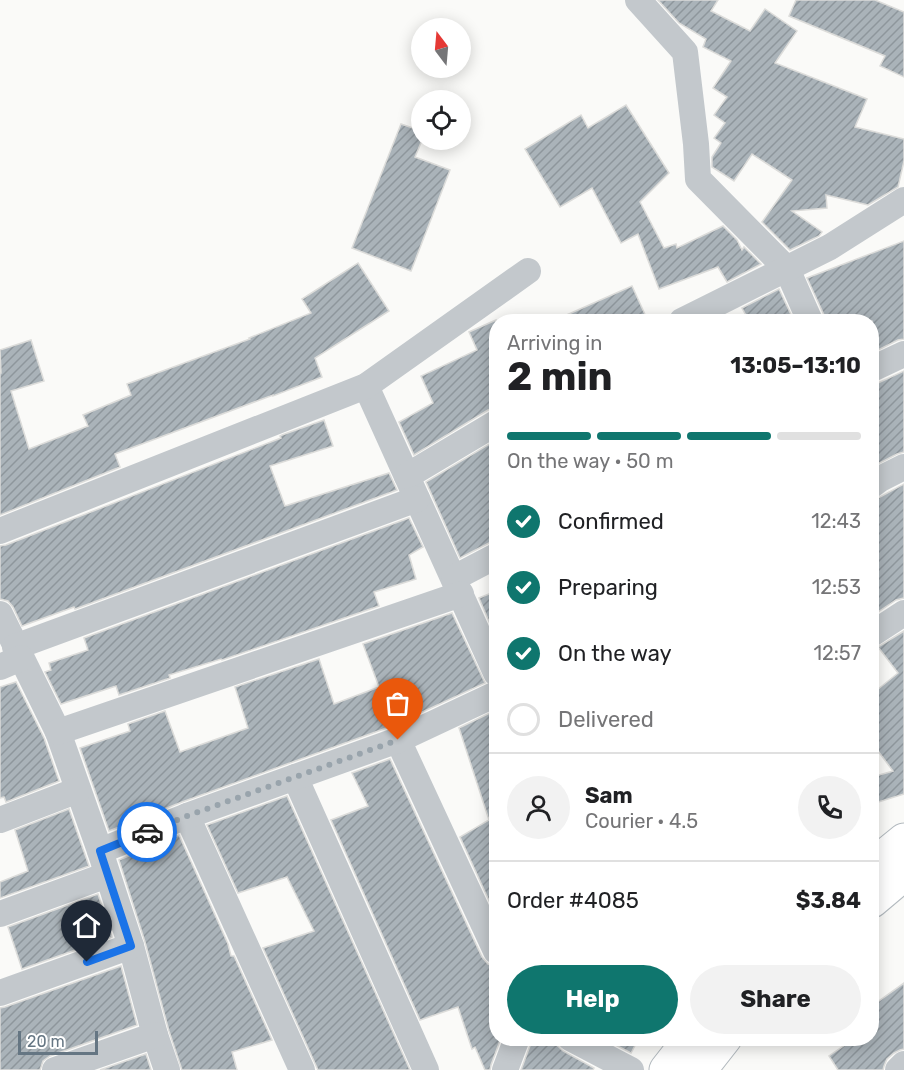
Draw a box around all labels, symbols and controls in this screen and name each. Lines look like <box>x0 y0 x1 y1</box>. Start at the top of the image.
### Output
north arrow <box>411 18 471 78</box>
map controls <box>411 18 471 150</box>
button: locate <box>411 90 471 150</box>
text: Arriving in <box>507 331 602 355</box>
text: 13:05–13:10 <box>730 352 861 379</box>
text: 2 min <box>507 354 613 400</box>
text: On the way · 50 m <box>507 449 674 473</box>
icon: check <box>507 505 540 538</box>
text: Confirmed <box>558 508 664 535</box>
text: 12:43 <box>811 509 861 533</box>
icon: check <box>507 571 540 604</box>
text: Preparing <box>558 574 658 601</box>
text: 12:53 <box>812 575 861 599</box>
icon: check <box>507 637 540 670</box>
text: On the way <box>558 640 672 667</box>
text: 12:57 <box>813 641 861 665</box>
pin <box>372 678 423 740</box>
icon: bag <box>381 687 414 720</box>
text: Delivered <box>558 706 654 733</box>
button: person <box>507 776 570 839</box>
button: phone <box>798 776 861 839</box>
text: Sam <box>585 782 633 809</box>
courier <box>117 802 177 862</box>
text: Courier · 4.5 <box>585 809 698 833</box>
icon: car <box>131 816 164 849</box>
text: Order #4085 <box>507 887 639 914</box>
text: $3.84 <box>796 887 861 914</box>
pin <box>61 900 112 962</box>
icon: home <box>70 909 103 942</box>
button: Help <box>507 965 678 1034</box>
button: Share <box>690 965 861 1034</box>
scale bar <box>18 1028 98 1056</box>
text: 20 m <box>27 1032 65 1051</box>

